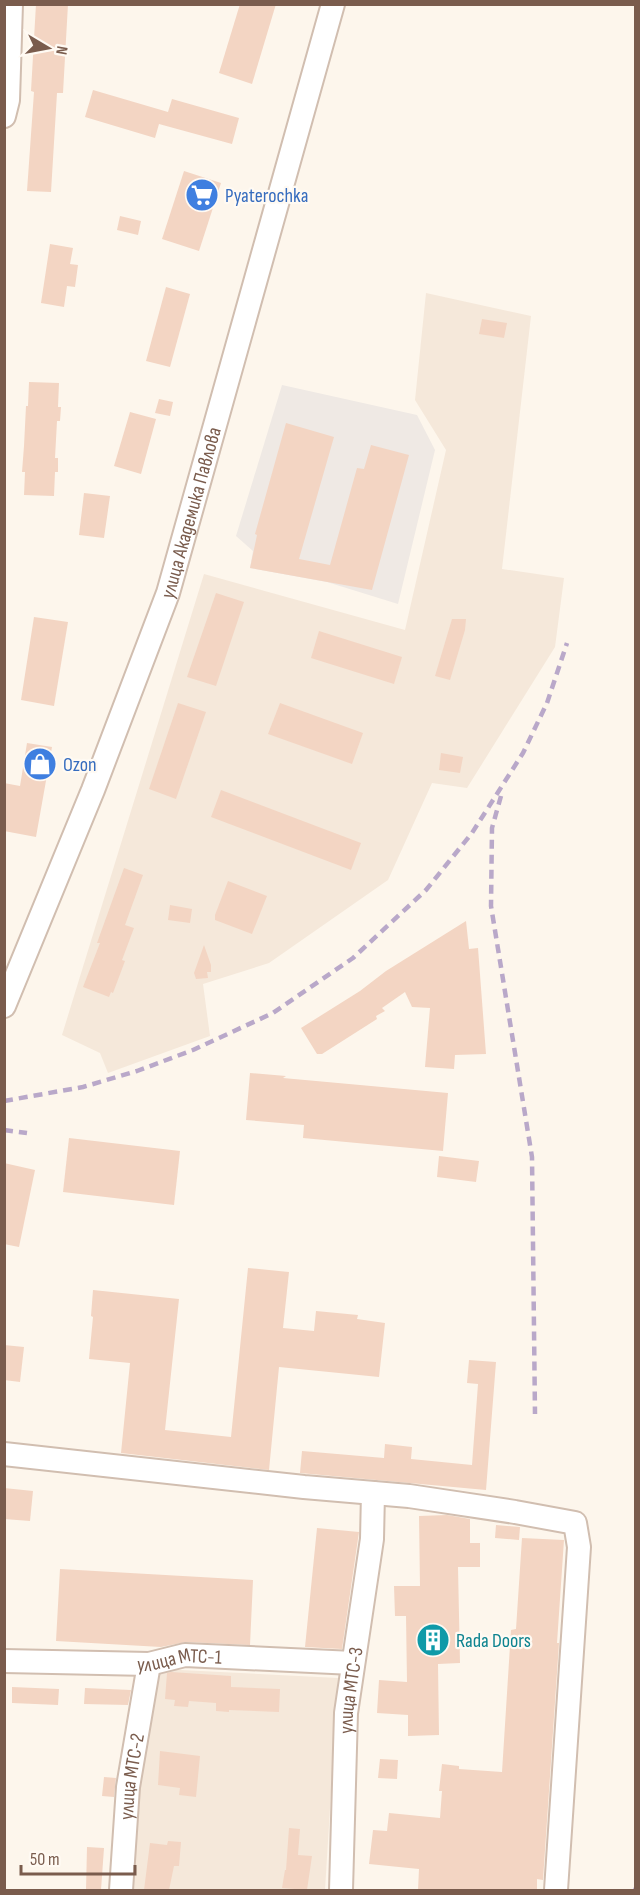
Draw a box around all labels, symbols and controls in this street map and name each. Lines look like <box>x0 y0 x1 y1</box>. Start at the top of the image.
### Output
north arrow <box>18 18 78 78</box>
text: N <box>51 44 71 56</box>
supermarket icon: Pyaterochka <box>184 177 220 213</box>
place label: Pyaterochka <box>225 184 308 208</box>
street label: улица Академика Павлова <box>156 425 227 602</box>
shop icon: Ozon <box>22 746 58 782</box>
place label: Ozon <box>63 753 97 777</box>
building icon: Rada Doors <box>415 1622 451 1658</box>
place label: Rada Doors <box>456 1629 531 1653</box>
street label: улица МТС-1 <box>137 1643 222 1677</box>
street label: улица МТС-3 <box>334 1646 369 1734</box>
street label: улица МТС-2 <box>115 1732 150 1821</box>
scale bar <box>21 1838 135 1876</box>
text: 50 m <box>30 1849 60 1870</box>

